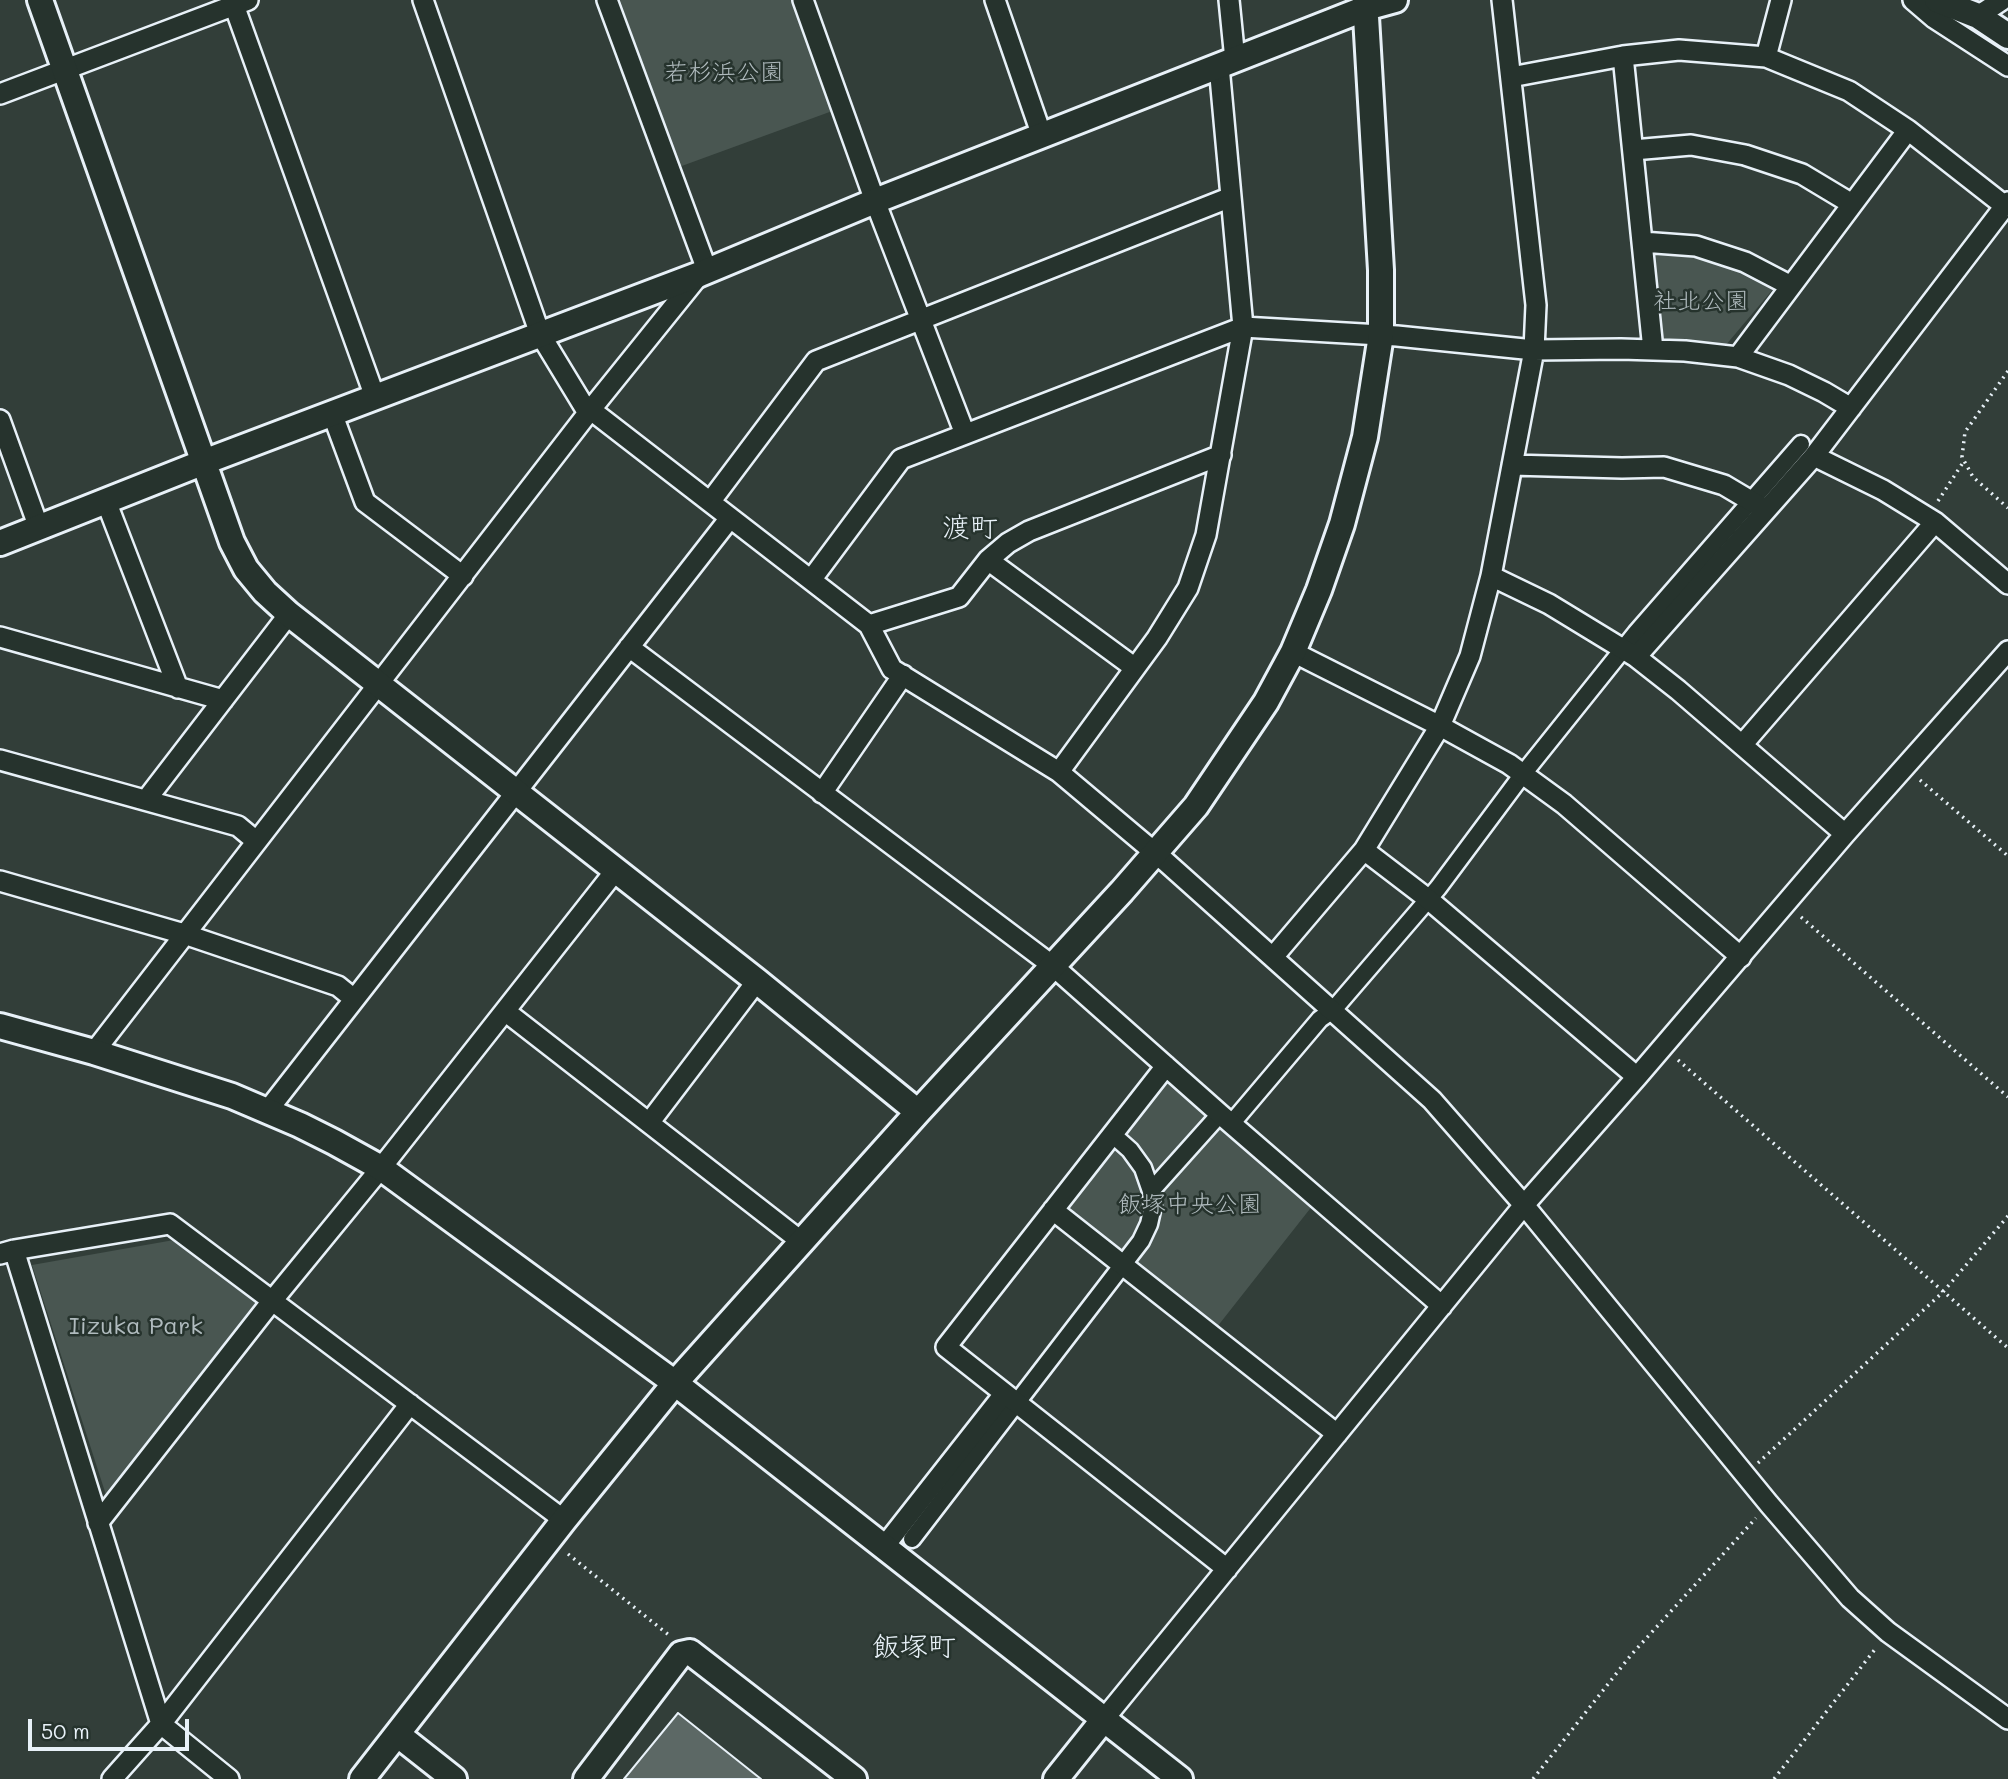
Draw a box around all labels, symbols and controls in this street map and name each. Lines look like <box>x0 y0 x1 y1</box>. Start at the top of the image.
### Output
park label: 若杉浜公園 <box>664 59 784 87</box>
park label: 社北公園 <box>1653 288 1749 316</box>
district label: 渡町 <box>942 511 998 545</box>
park label: 飯塚中央公園 <box>1118 1191 1262 1219</box>
park label: Iizuka Park <box>69 1313 203 1341</box>
district label: 飯塚町 <box>872 1630 956 1664</box>
scale bar <box>32 1706 192 1750</box>
text: 50 m <box>41 1717 90 1744</box>

